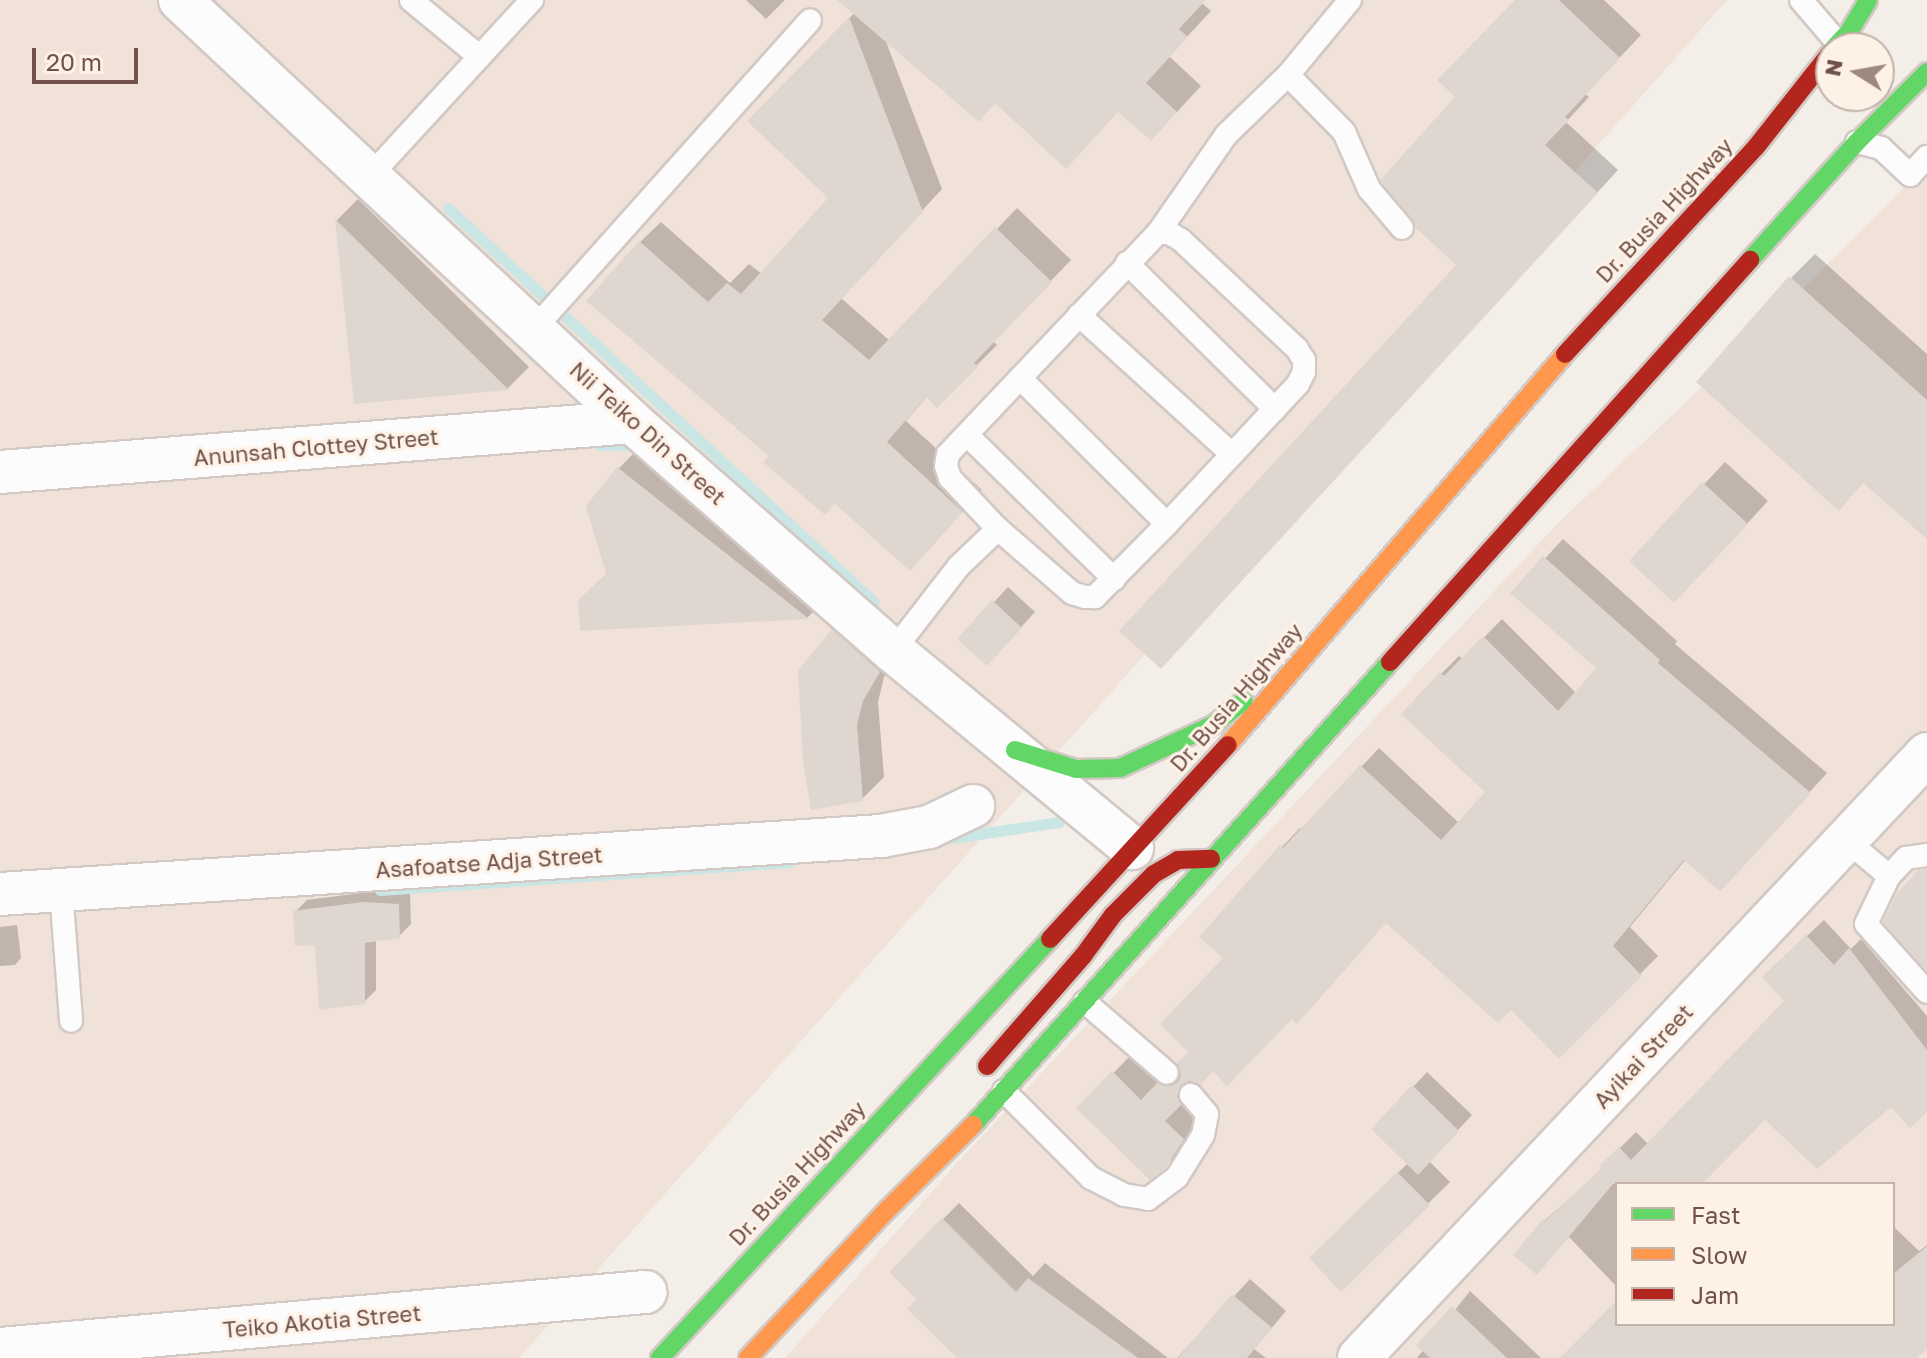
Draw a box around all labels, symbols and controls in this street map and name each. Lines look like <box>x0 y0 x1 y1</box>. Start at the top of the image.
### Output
scale bar <box>36 32 142 82</box>
north arrow <box>1815 32 1895 112</box>
text: 20 m <box>46 47 102 76</box>
text: N <box>1818 57 1848 79</box>
street label: Dr. Busia Highway <box>1590 132 1738 288</box>
street label: Nii Teiko Din Street <box>565 356 731 510</box>
street label: Anunsah Clottey Street <box>192 423 440 471</box>
street label: Dr. Busia Highway <box>1164 617 1308 777</box>
street label: Asafoatse Adja Street <box>375 841 603 883</box>
street label: Ayikai Street <box>1588 998 1698 1114</box>
street label: Dr. Busia Highway <box>723 1095 871 1251</box>
legend <box>1615 1182 1895 1326</box>
text: Fast <box>1691 1200 1741 1229</box>
text: Slow <box>1691 1240 1747 1269</box>
text: Jam <box>1691 1280 1739 1309</box>
street label: Teiko Akotia Street <box>222 1299 422 1343</box>

